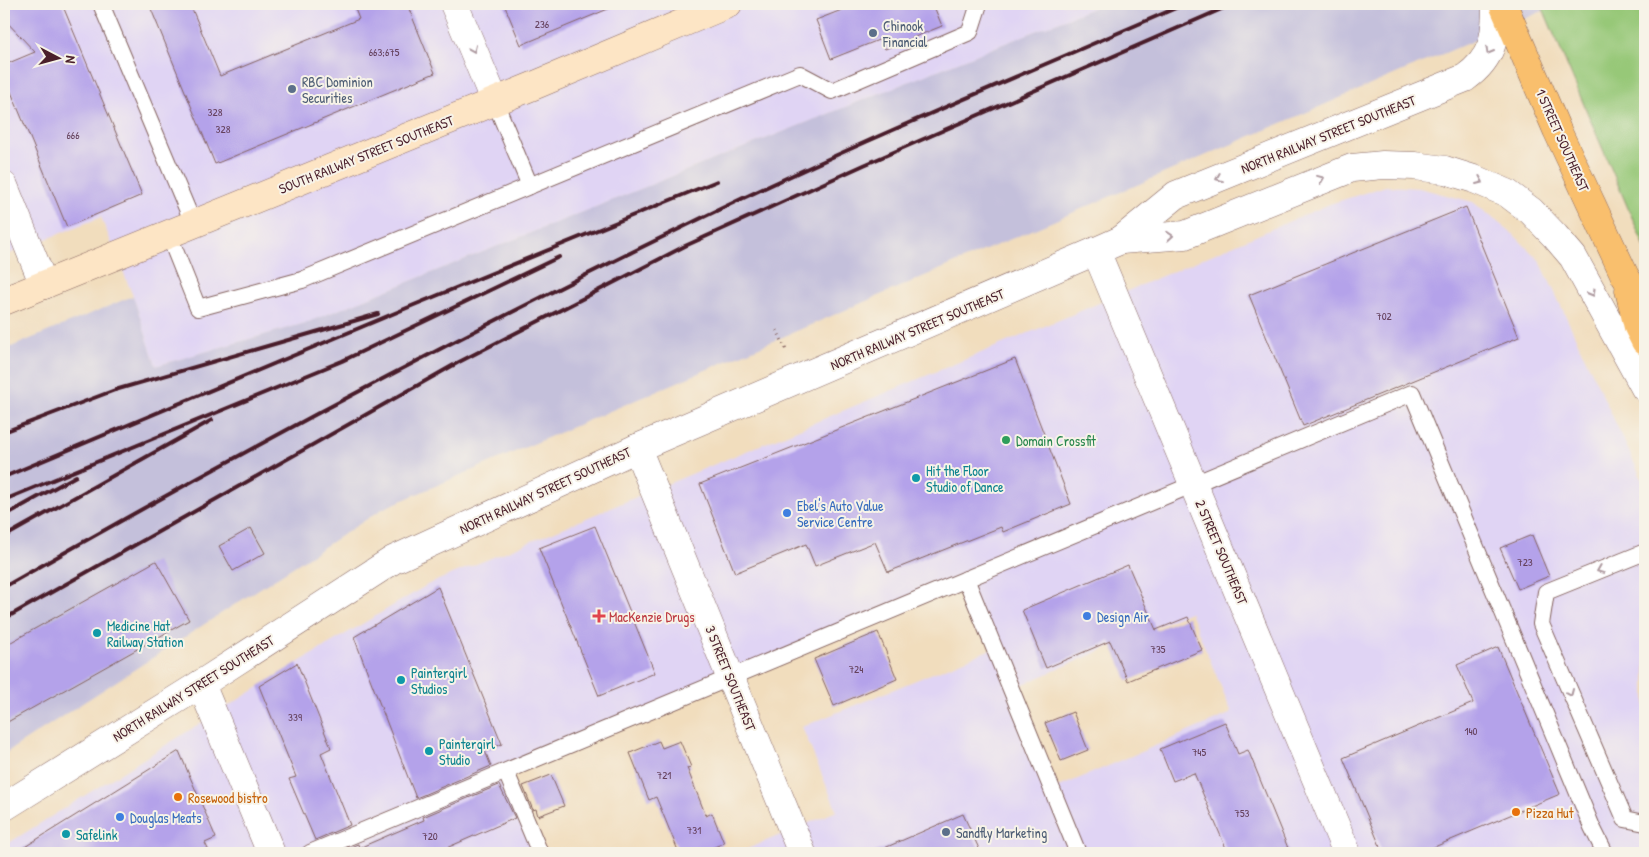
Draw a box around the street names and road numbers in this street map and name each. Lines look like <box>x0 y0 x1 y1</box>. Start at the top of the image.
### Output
street label: 1 STREET SOUTHEAST <box>1532 86 1594 195</box>
street label: NORTH RAILWAY STREET SOUTHEAST <box>1238 90 1419 178</box>
street label: SOUTH RAILWAY STREET SOUTHEAST <box>276 110 457 198</box>
street label: NORTH RAILWAY STREET SOUTHEAST <box>827 284 1007 374</box>
street label: NORTH RAILWAY STREET SOUTHEAST <box>456 442 634 538</box>
street label: 2 STREET SOUTHEAST <box>1191 497 1253 608</box>
street label: 3 STREET SOUTHEAST <box>701 623 761 734</box>
street label: NORTH RAILWAY STREET SOUTHEAST <box>109 630 278 746</box>

